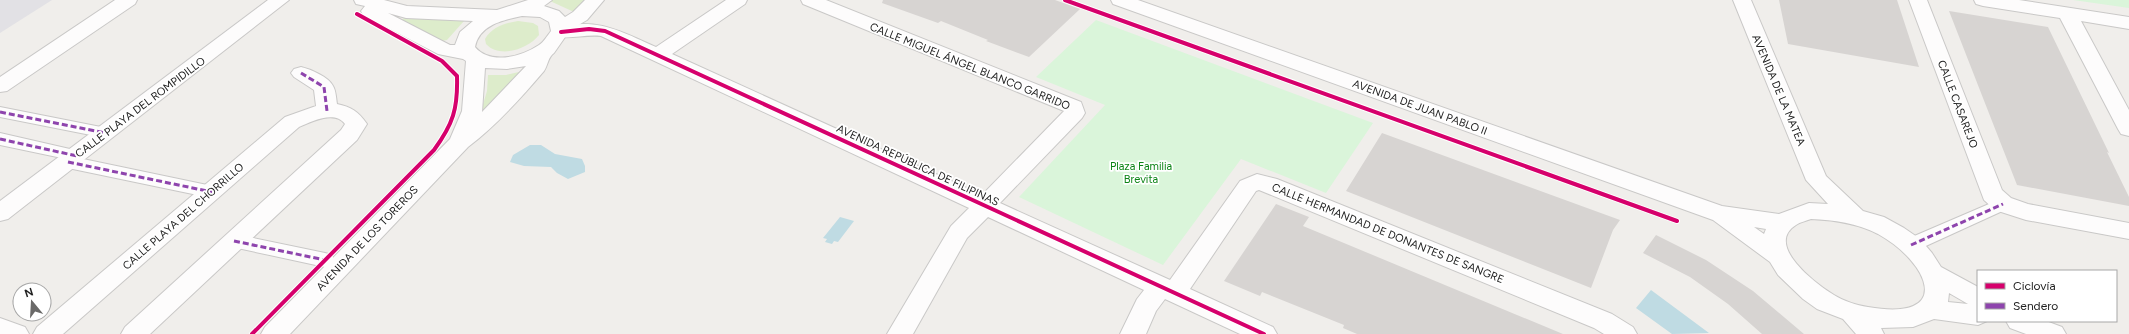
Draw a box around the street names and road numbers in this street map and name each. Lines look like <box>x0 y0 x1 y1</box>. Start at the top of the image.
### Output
street label: CALLE MIGUEL ÁNGEL BLANCO GARRIDO <box>868 20 1072 113</box>
street label: AVENIDA DE LA MATEA <box>1749 33 1808 148</box>
street label: CALLE PLAYA DEL ROMPIDILLO <box>73 54 208 160</box>
street label: CALLE CASAREJO <box>1935 58 1980 150</box>
street label: AVENIDA DE JUAN PABLO II <box>1351 77 1489 138</box>
street label: AVENIDA REPÚBLICA DE FILIPINAS <box>834 121 1002 209</box>
street label: CALLE PLAYA DEL CHORRILLO <box>120 160 247 272</box>
street label: CALLE HERMANDAD DE DONANTES DE SANGRE <box>1270 181 1506 286</box>
street label: AVENIDA DE LOS TOREROS <box>314 183 421 294</box>

